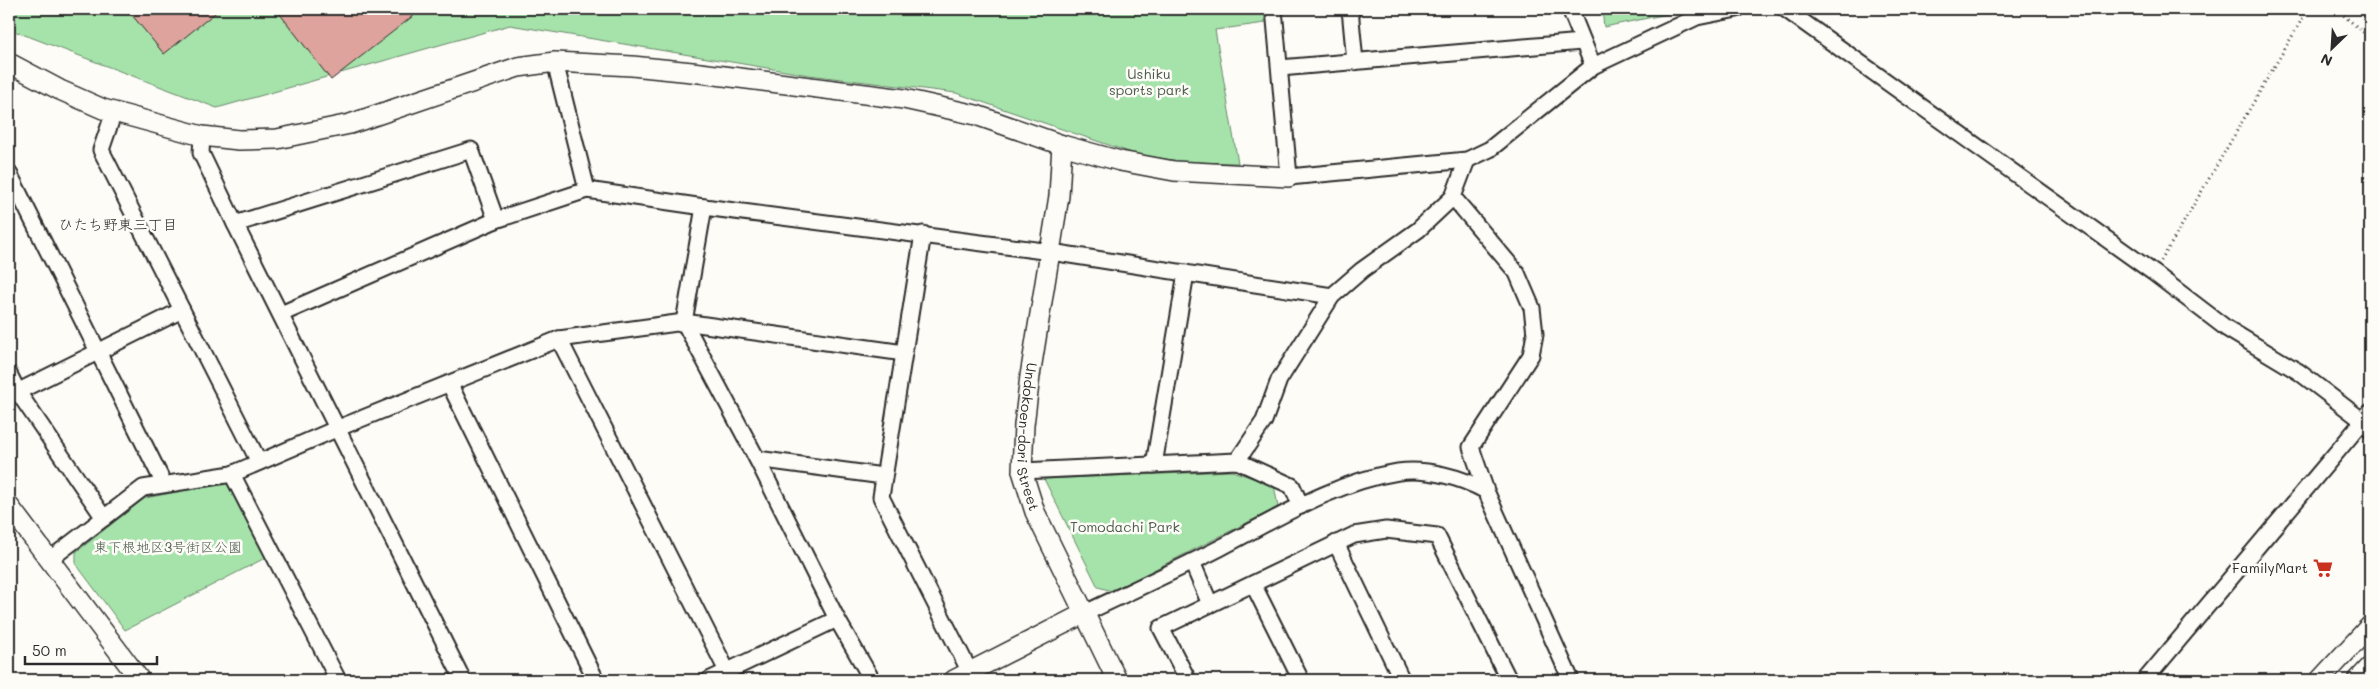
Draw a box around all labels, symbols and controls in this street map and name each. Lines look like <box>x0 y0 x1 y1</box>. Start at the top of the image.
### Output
north arrow <box>2306 22 2356 72</box>
text: N <box>2317 49 2335 71</box>
park label: Ushiku sports park <box>1109 64 1189 99</box>
district label: ひたち野東三丁目 <box>58 214 178 234</box>
street label: Undokoen-dori Street <box>1012 361 1044 513</box>
park label: Tomodachi Park <box>1070 517 1180 536</box>
park label: 東下根地区3号街区公園 <box>94 537 242 556</box>
supermarket icon: FamilyMart <box>2312 557 2334 579</box>
place label: FamilyMart <box>2232 558 2308 577</box>
scale bar <box>25 634 158 666</box>
text: 50 m <box>32 640 67 660</box>

